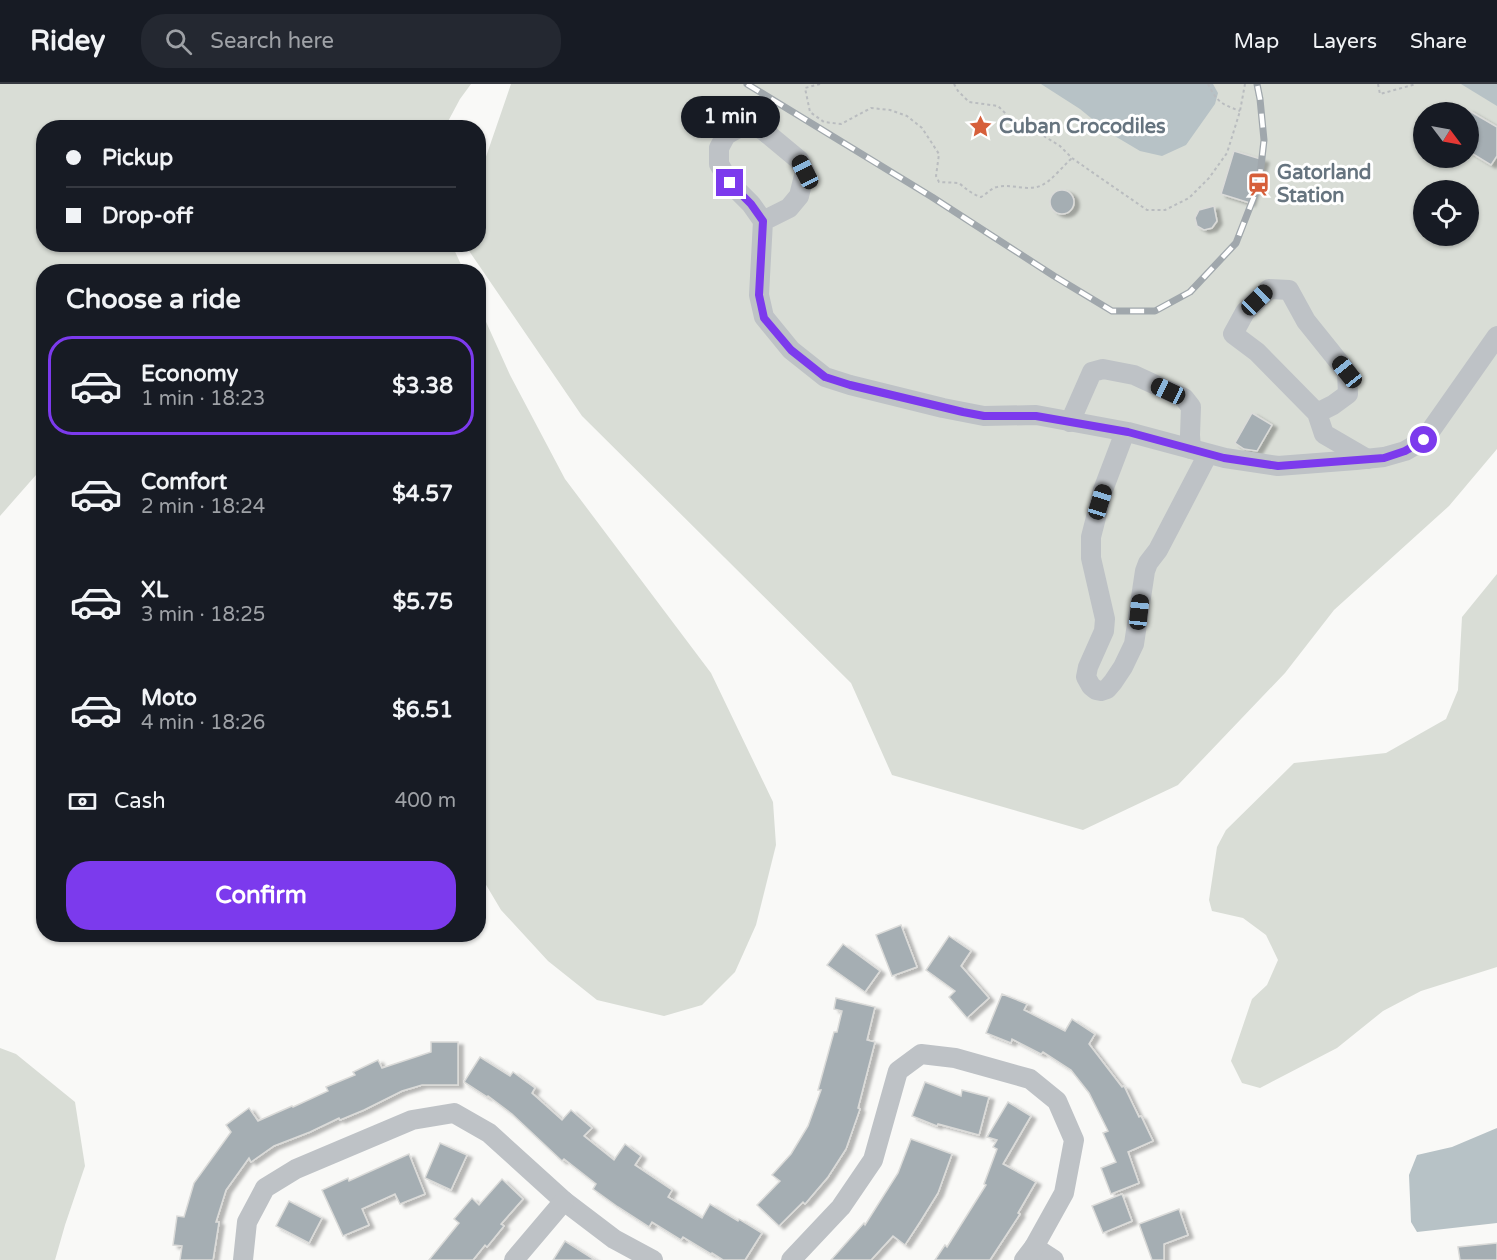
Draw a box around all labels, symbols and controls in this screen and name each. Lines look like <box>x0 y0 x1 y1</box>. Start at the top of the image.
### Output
search box <box>141 14 561 68</box>
text: Ridey <box>30 24 105 58</box>
icon: search <box>162 25 195 58</box>
text: Search here <box>210 28 334 54</box>
text: Map <box>1234 29 1279 54</box>
text: Layers <box>1312 29 1377 54</box>
text: Share <box>1410 29 1467 54</box>
callout: 1 min <box>680 96 780 138</box>
north arrow <box>1413 102 1479 168</box>
map controls <box>1413 102 1479 246</box>
text: 1 min <box>704 105 757 129</box>
place icon: Cuban Crocodiles <box>968 114 994 140</box>
place label: Cuban Crocodiles <box>999 115 1166 139</box>
text: Pickup <box>102 145 173 171</box>
car <box>789 152 821 192</box>
place label: Gatorland Station <box>1277 161 1371 208</box>
route end <box>716 169 743 196</box>
station icon: Gatorland Station <box>1246 171 1272 197</box>
button: locate <box>1413 180 1479 246</box>
text: Drop-off <box>102 203 193 229</box>
car <box>1238 281 1276 319</box>
text: Choose a ride <box>66 283 241 316</box>
car <box>1329 352 1365 392</box>
icon: car <box>69 359 123 413</box>
text: Economy <box>141 361 238 387</box>
text: $3.38 <box>392 373 453 399</box>
car <box>1148 375 1188 407</box>
text: 1 min · 18:23 <box>141 387 265 411</box>
route start <box>1410 426 1437 453</box>
icon: car <box>69 467 123 521</box>
text: Comfort <box>141 469 227 495</box>
text: $4.57 <box>392 481 453 507</box>
car <box>1086 482 1114 522</box>
text: 2 min · 18:24 <box>141 495 265 519</box>
icon: car <box>69 575 123 629</box>
text: XL <box>141 577 168 603</box>
text: $5.75 <box>393 589 453 615</box>
car <box>1128 593 1150 631</box>
text: 3 min · 18:25 <box>141 603 265 627</box>
icon: car <box>69 683 123 737</box>
text: Moto <box>141 685 197 711</box>
text: $6.51 <box>392 697 453 723</box>
text: 4 min · 18:26 <box>141 711 265 735</box>
icon: cash <box>66 785 99 818</box>
text: Cash <box>114 788 166 814</box>
text: 400 m <box>395 789 456 813</box>
button: Confirm <box>66 861 456 930</box>

